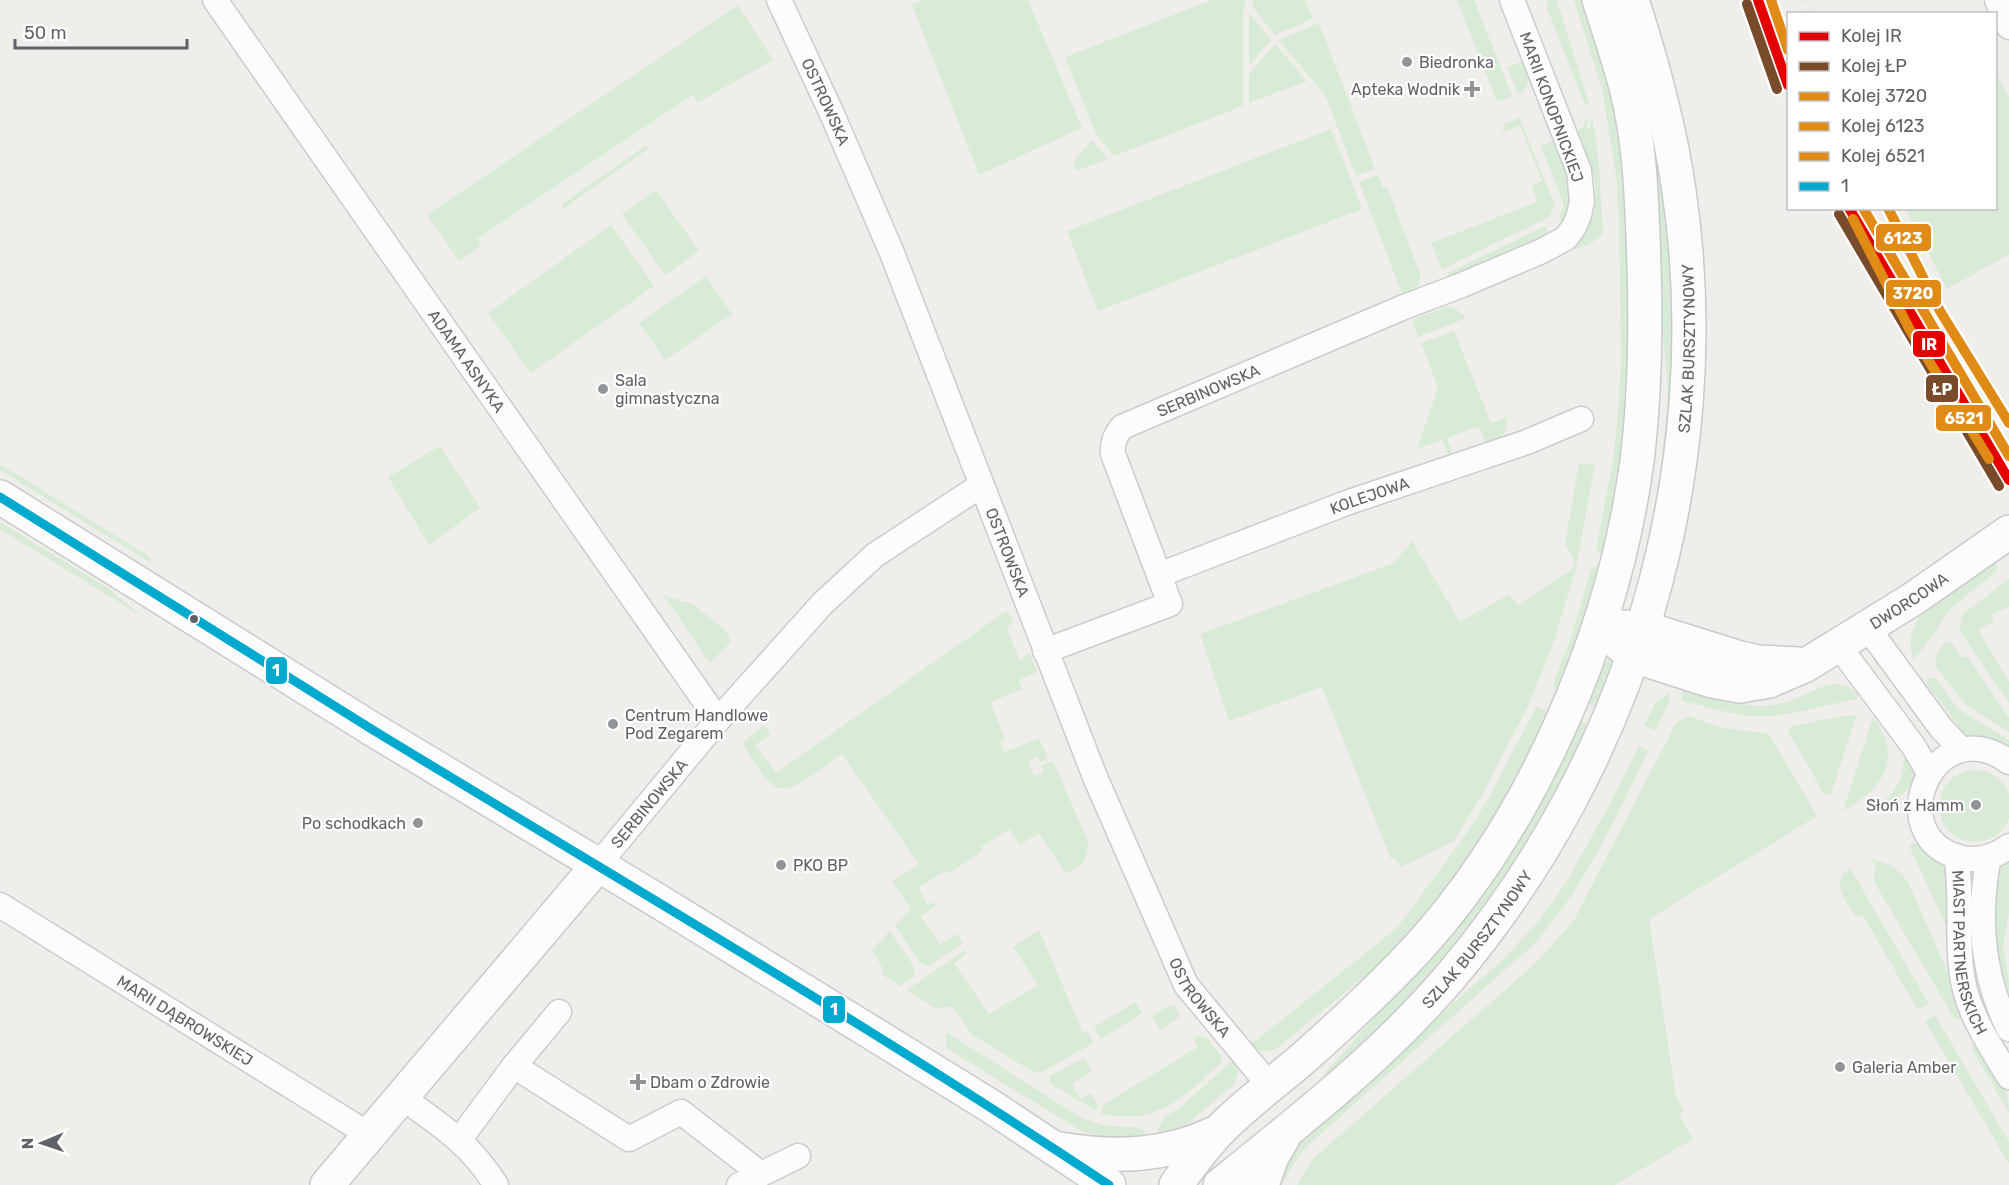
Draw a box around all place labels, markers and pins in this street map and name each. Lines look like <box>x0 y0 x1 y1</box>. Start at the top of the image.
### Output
place label: Biedronka <box>1419 53 1494 72</box>
marker: Biedronka <box>1400 55 1414 69</box>
place label: Apteka Wodnik <box>1351 80 1461 99</box>
marker: Apteka Wodnik <box>1465 82 1479 96</box>
place label: Sala gimnastyczna <box>615 371 720 408</box>
marker: Sala gimnastyczna <box>596 382 610 396</box>
unlabelled marker <box>188 613 200 625</box>
place label: Centrum Handlowe Pod Zegarem <box>625 706 768 743</box>
marker: Centrum Handlowe Pod Zegarem <box>606 717 620 731</box>
place label: Słoń z Hamm <box>1866 796 1964 815</box>
marker: Słoń z Hamm <box>1969 798 1983 812</box>
place label: Po schodkach <box>302 814 406 833</box>
marker: Po schodkach <box>411 816 425 830</box>
place label: PKO BP <box>793 856 848 875</box>
marker: PKO BP <box>774 858 788 872</box>
place label: Galeria Amber <box>1852 1058 1956 1077</box>
marker: Galeria Amber <box>1833 1060 1847 1074</box>
place label: Dbam o Zdrowie <box>650 1073 770 1092</box>
marker: Dbam o Zdrowie <box>631 1075 645 1089</box>

